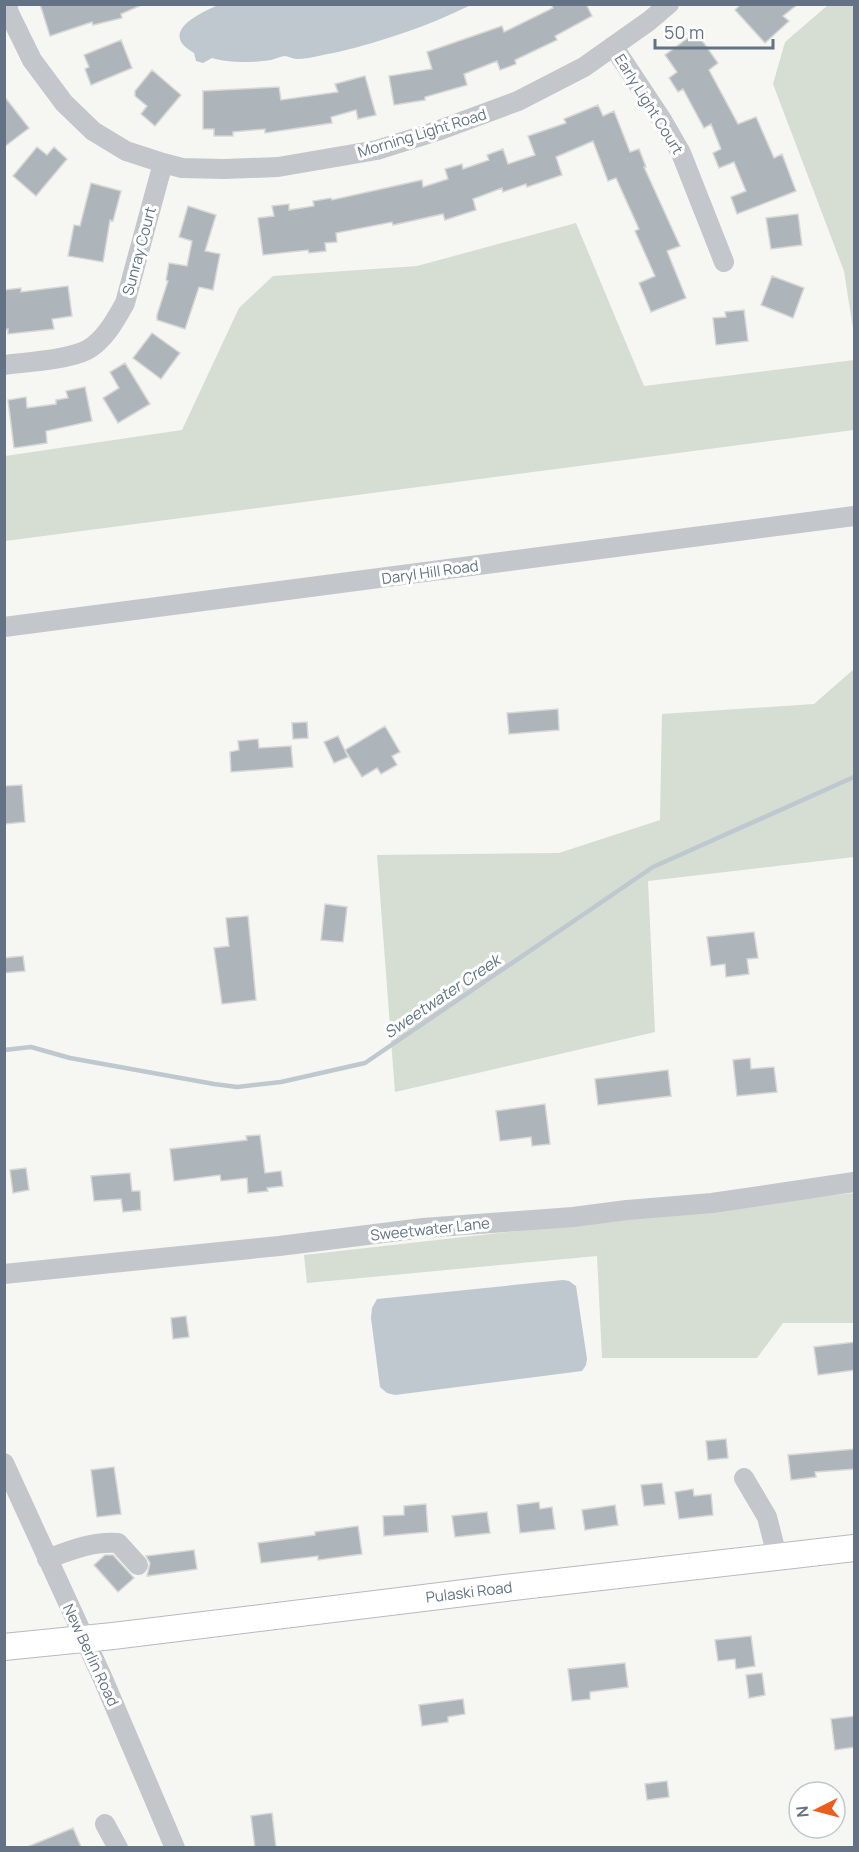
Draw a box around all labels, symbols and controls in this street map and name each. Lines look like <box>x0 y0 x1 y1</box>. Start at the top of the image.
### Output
scale bar <box>655 12 774 50</box>
text: 50 m <box>664 20 704 44</box>
street label: Early Light Court <box>610 50 688 158</box>
street label: Morning Light Road <box>355 103 489 163</box>
street label: Sunray Court <box>117 204 161 298</box>
street label: Daryl Hill Road <box>380 555 480 589</box>
water label: Sweetwater Creek <box>380 948 506 1043</box>
street label: Sweetwater Lane <box>369 1212 491 1246</box>
street label: Pulaski Road <box>424 1576 514 1608</box>
street label: New Berlin Road <box>58 1600 124 1710</box>
north arrow <box>787 1780 847 1840</box>
text: N <box>791 1805 814 1818</box>

